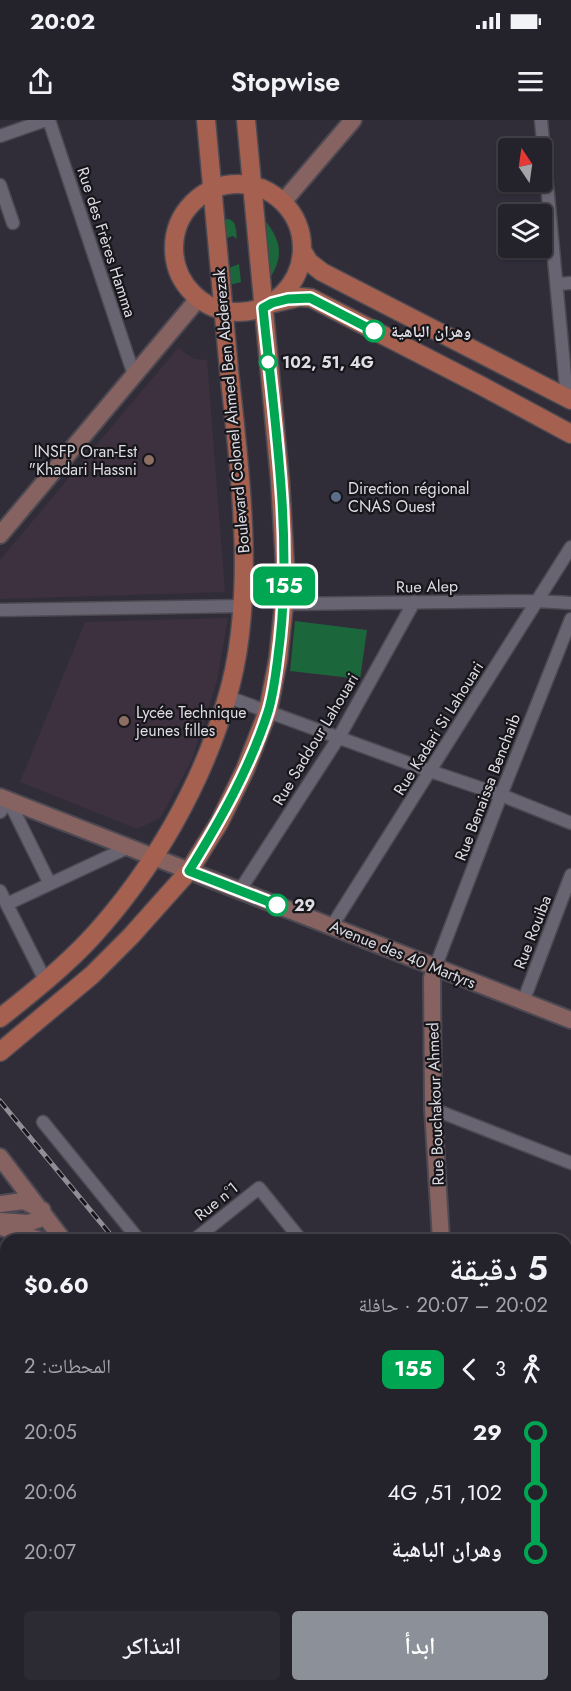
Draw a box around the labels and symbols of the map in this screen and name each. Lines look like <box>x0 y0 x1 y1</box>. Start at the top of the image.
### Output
north arrow <box>498 138 552 192</box>
street label: Rue des Frères Hamma <box>71 164 142 320</box>
street label: Boulevard Colonel Ahmed Ben Abderezak <box>208 267 255 554</box>
marker: وهران الباهية <box>363 320 385 342</box>
place label: وهران الباهية <box>391 320 471 343</box>
place label: 102, 51, 4G <box>282 351 374 374</box>
marker: 102, 51, 4G <box>259 353 277 371</box>
place label: INSFP Oran-Est "Khadari Hassni <box>29 440 137 481</box>
marker: INSFP Oran-Est "Khadari Hassni <box>142 453 156 467</box>
place label: Direction régional CNAS Ouest <box>348 477 469 518</box>
marker: Direction régional CNAS Ouest <box>329 490 343 504</box>
line badge: 155 <box>250 566 318 606</box>
street label: Rue Alep <box>396 574 458 599</box>
street label: Rue Kadari Si Lahouari <box>388 657 489 800</box>
street label: Rue Saddour Lahouari <box>267 669 364 810</box>
place label: Lycée Technique jeunes filles <box>135 701 247 742</box>
street label: Rue Benaissa Benchaib <box>449 710 526 864</box>
marker: Lycée Technique jeunes filles <box>117 714 131 728</box>
street label: Rue Rouiba <box>508 892 557 972</box>
marker: 29 <box>266 894 288 916</box>
place label: 29 <box>294 894 315 917</box>
street label: Avenue des 40 Martyrs <box>326 915 479 994</box>
street label: Rue Bouchakour Ahmed <box>421 1022 450 1186</box>
street label: Rue n°1 <box>189 1177 243 1226</box>

